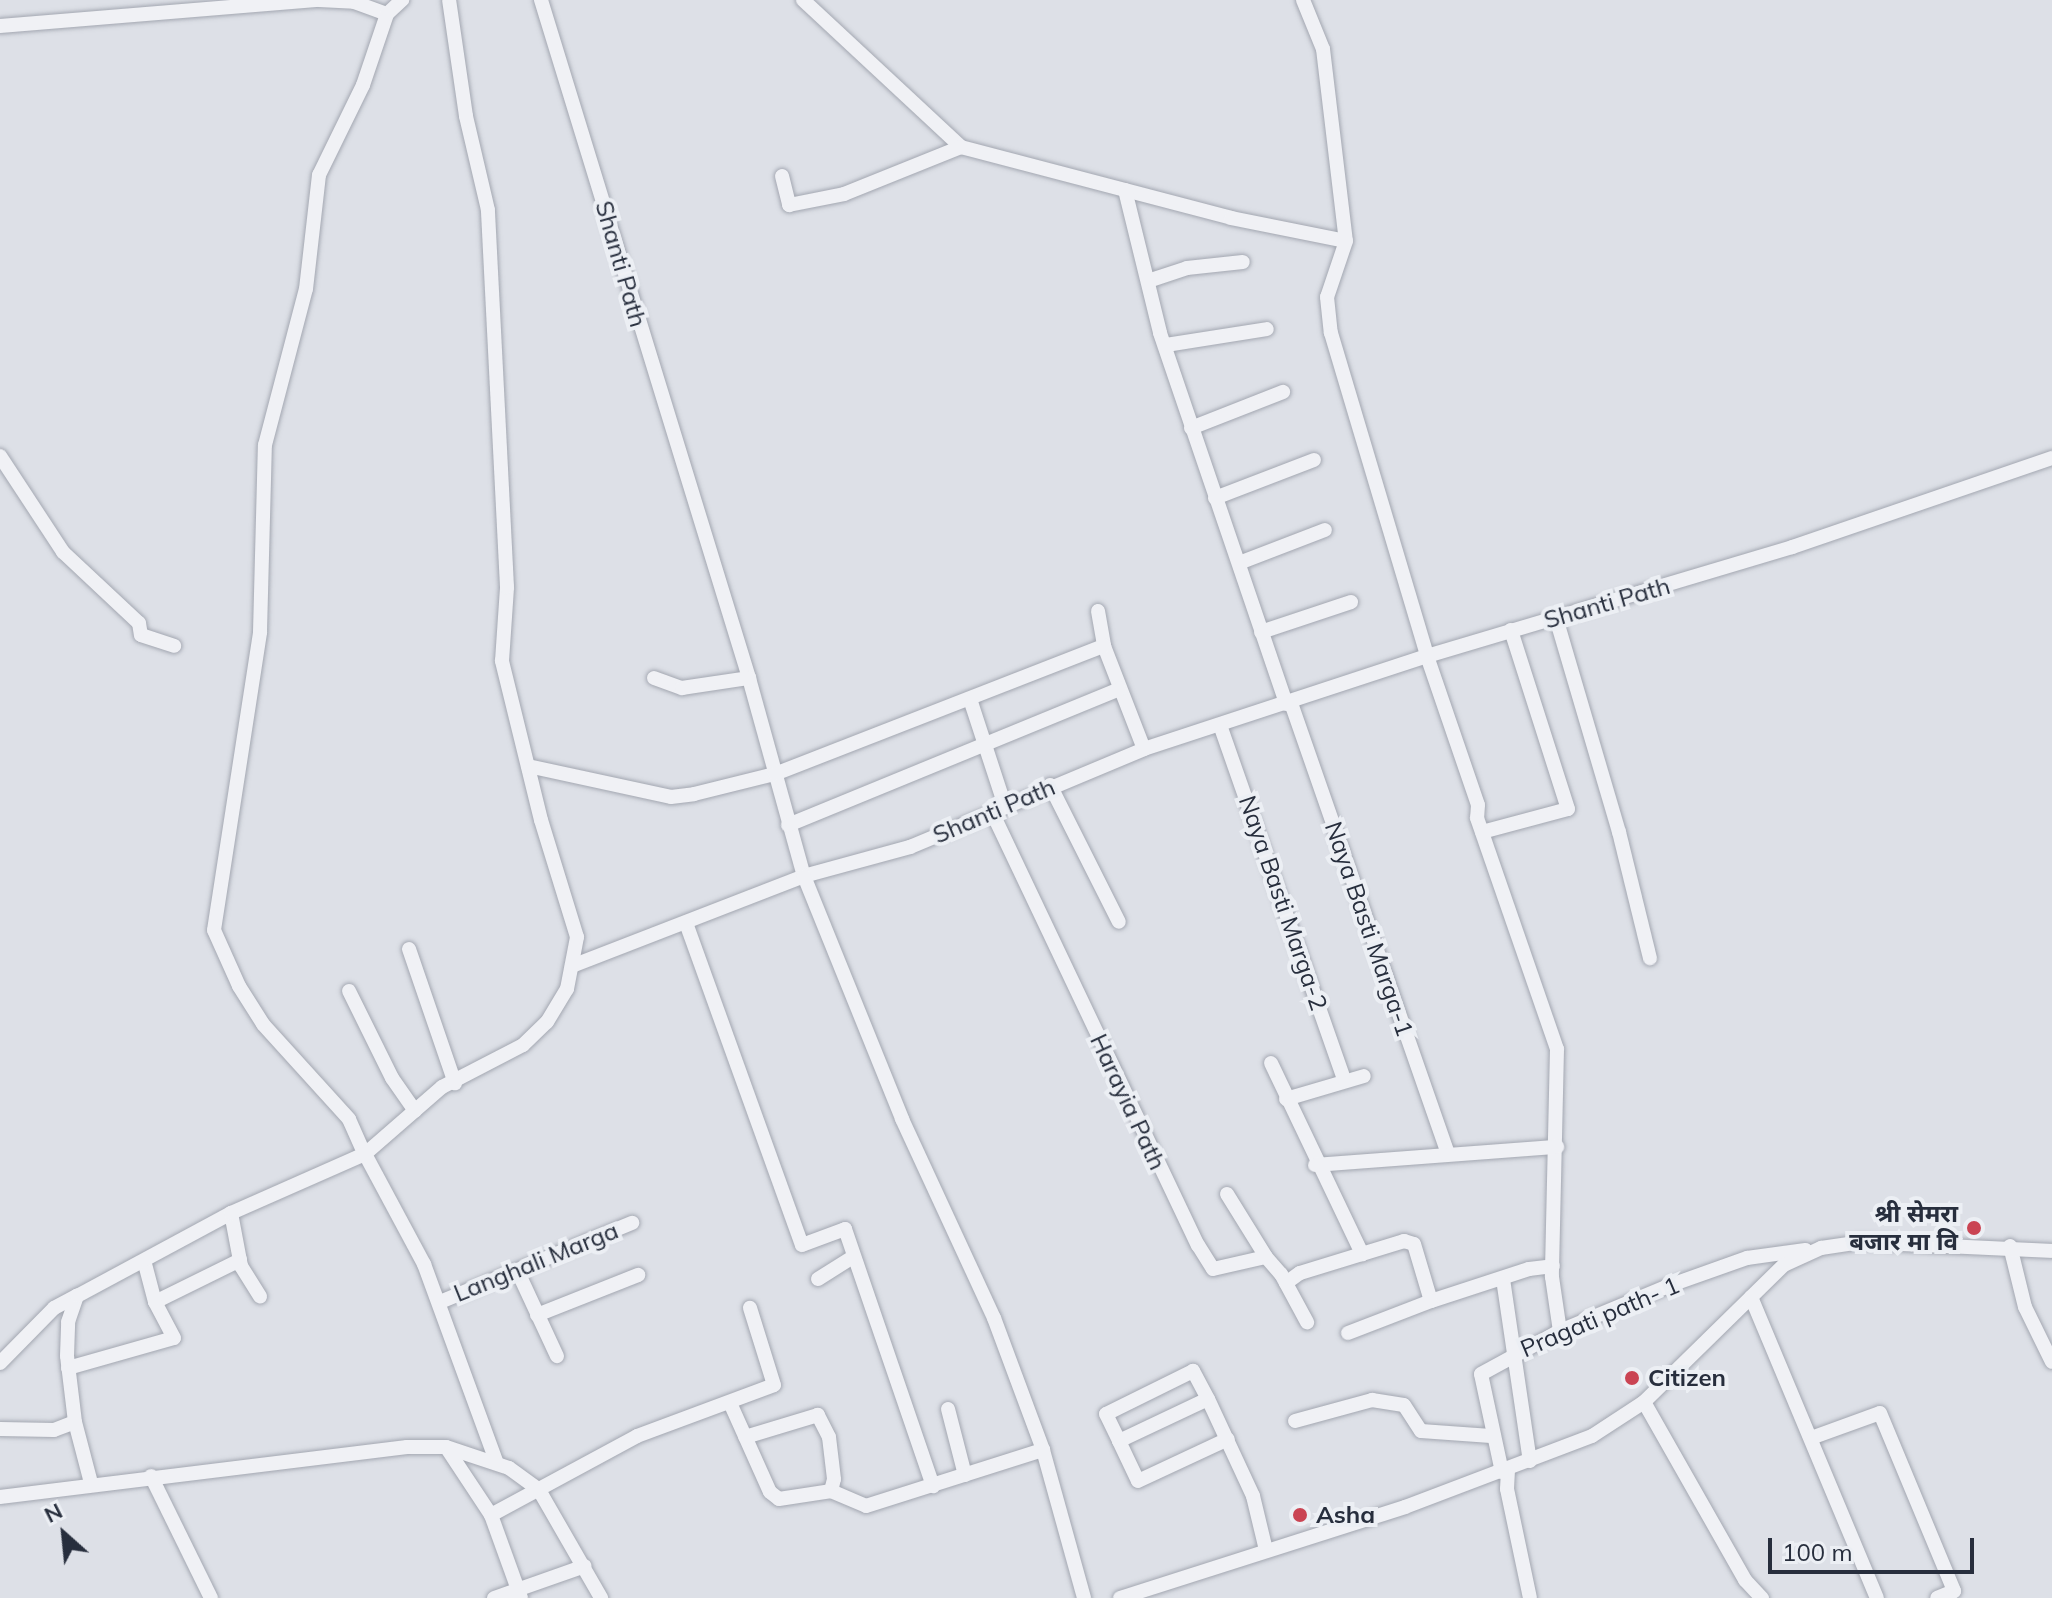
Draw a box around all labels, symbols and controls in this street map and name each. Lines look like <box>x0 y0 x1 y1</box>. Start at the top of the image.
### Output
street label: Shanti Path <box>589 198 653 330</box>
street label: Shanti Path <box>1541 571 1673 635</box>
street label: Shanti Path <box>929 772 1059 850</box>
street label: Naya Basti Marga-2 <box>1233 792 1333 1014</box>
street label: Naya Basti Marga-1 <box>1319 818 1419 1040</box>
street label: Harayia Path <box>1084 1029 1172 1175</box>
place label: श्री सेमरा बजार मा वि <box>1849 1200 1958 1256</box>
street label: Langhali Marga <box>450 1216 622 1308</box>
marker: श्री सेमरा बजार मा वि <box>1965 1219 1983 1237</box>
street label: Pragati path- 1 <box>1516 1271 1684 1363</box>
place label: Citizen <box>1648 1364 1726 1392</box>
marker: Citizen <box>1623 1369 1641 1387</box>
north arrow <box>24 1494 104 1574</box>
text: N <box>39 1496 67 1529</box>
place label: Asha <box>1316 1501 1375 1529</box>
marker: Asha <box>1291 1506 1309 1524</box>
scale bar <box>1772 1522 1978 1572</box>
text: 100 m <box>1782 1537 1853 1567</box>

